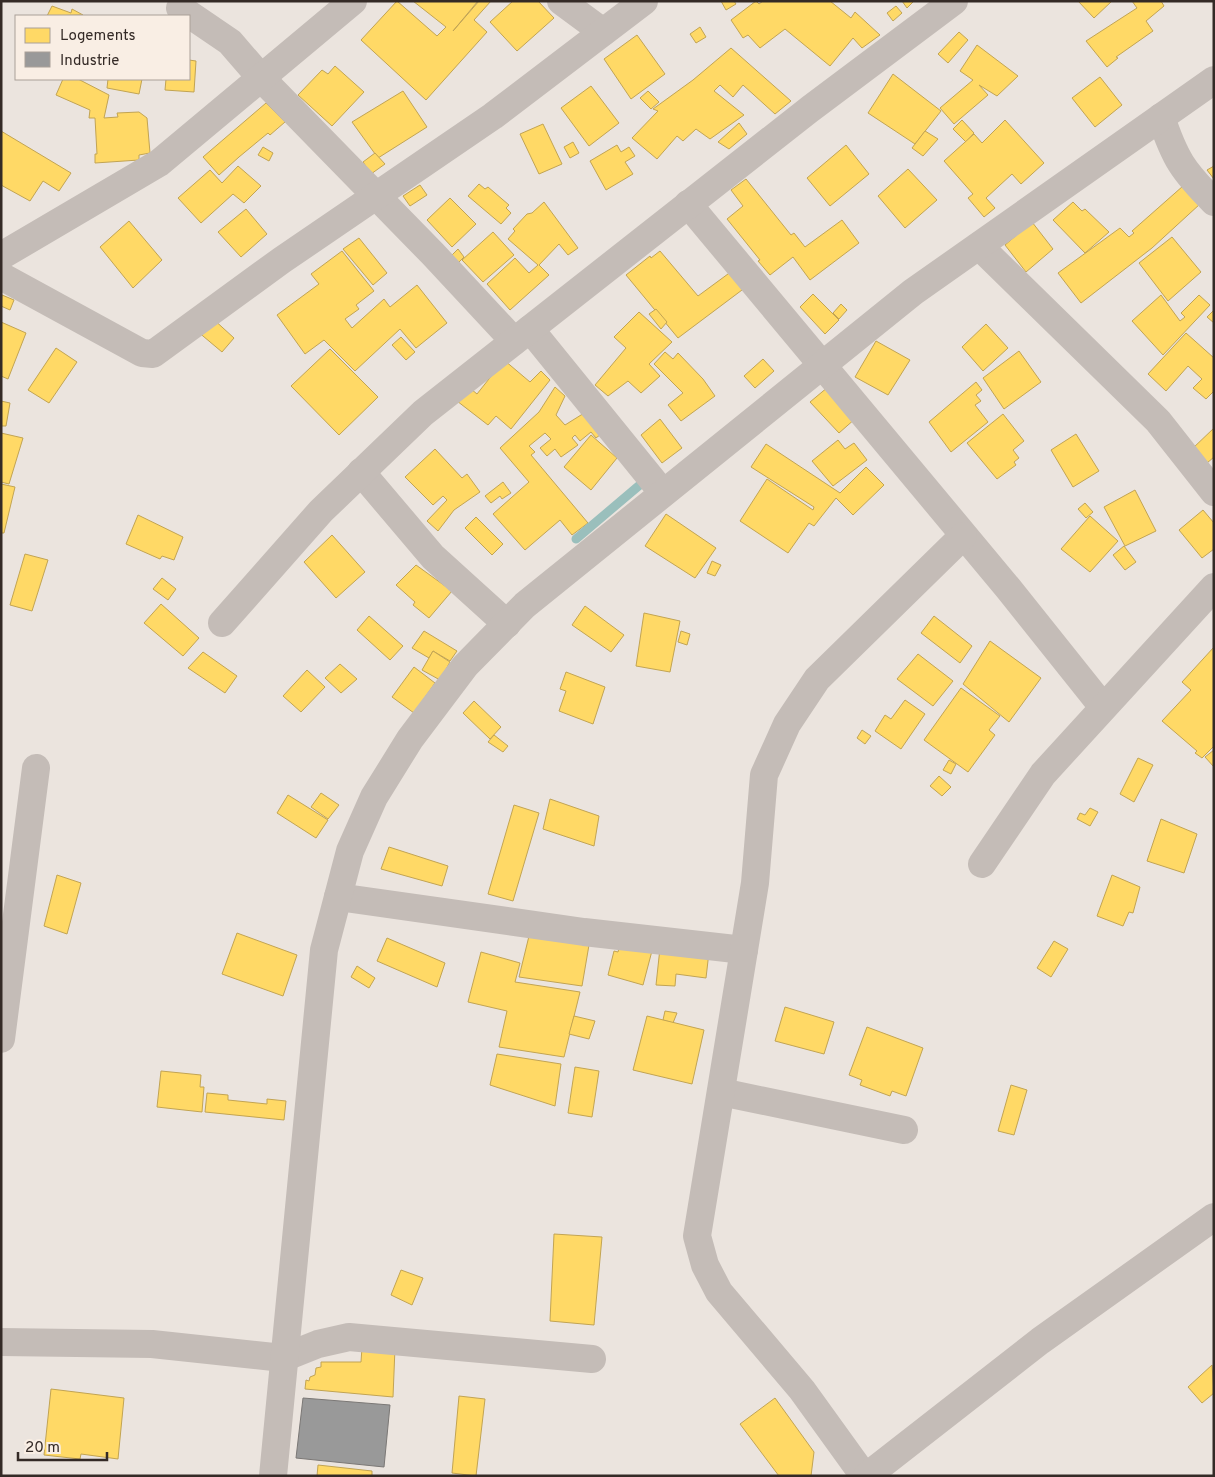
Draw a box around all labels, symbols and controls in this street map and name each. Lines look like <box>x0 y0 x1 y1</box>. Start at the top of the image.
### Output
legend <box>15 15 190 80</box>
text: Logements <box>60 27 136 46</box>
text: Industrie <box>60 52 119 71</box>
scale bar <box>18 1430 106 1462</box>
text: 20 m <box>25 1439 60 1458</box>

